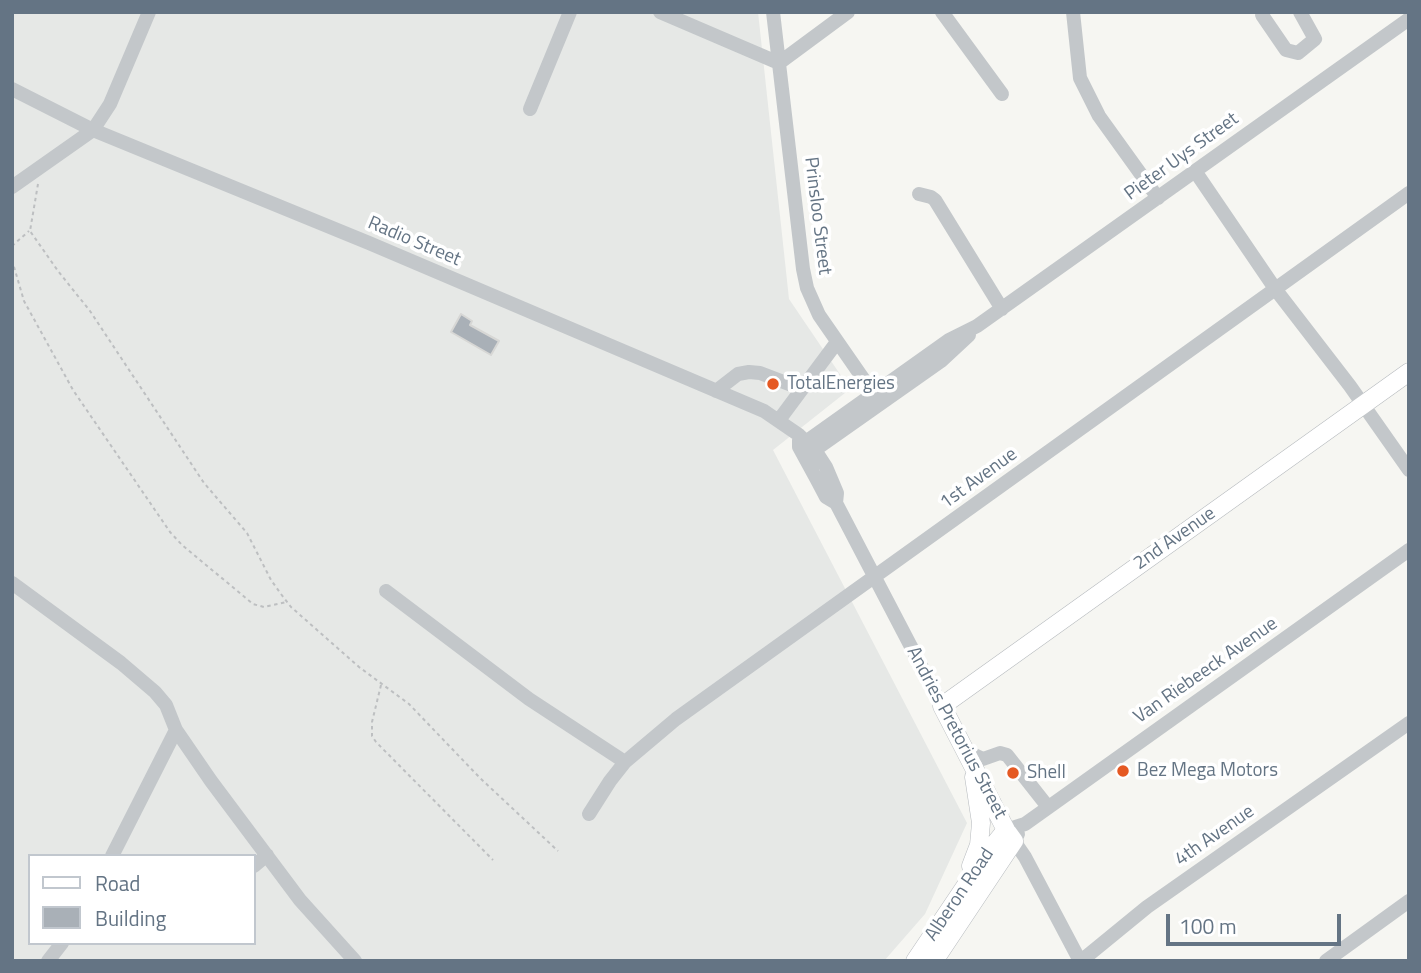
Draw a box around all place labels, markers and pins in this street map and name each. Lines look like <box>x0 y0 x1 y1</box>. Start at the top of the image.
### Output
place label: TotalEnergies <box>787 373 895 395</box>
marker: TotalEnergies <box>765 376 781 392</box>
place label: Bez Mega Motors <box>1137 760 1278 782</box>
place label: Shell <box>1027 762 1066 784</box>
marker: Bez Mega Motors <box>1115 763 1131 779</box>
marker: Shell <box>1005 765 1021 781</box>

